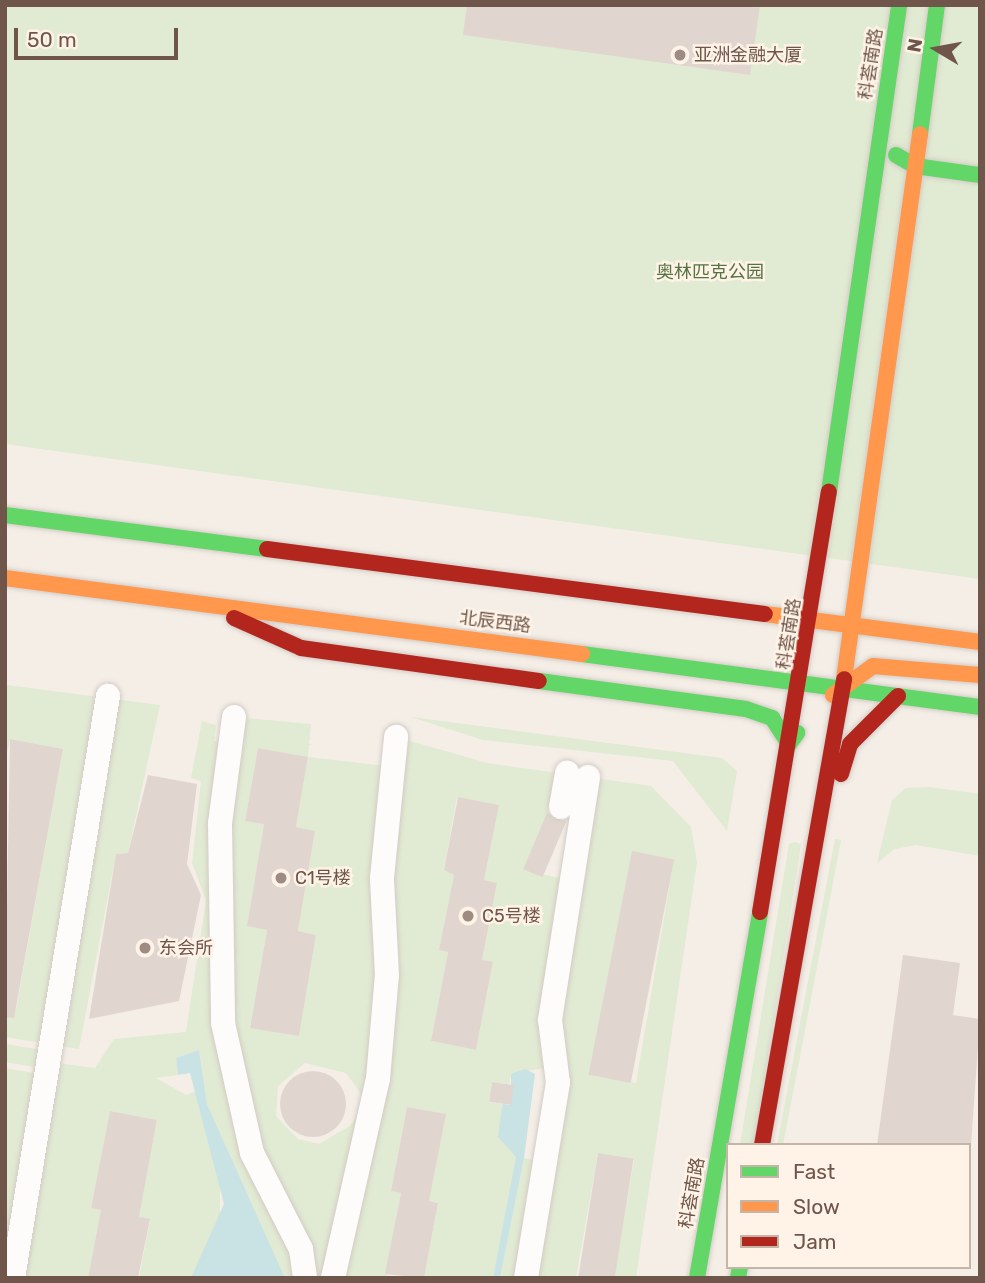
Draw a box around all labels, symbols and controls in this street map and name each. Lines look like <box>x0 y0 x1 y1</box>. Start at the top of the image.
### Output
scale bar <box>18 14 182 58</box>
north arrow <box>901 14 971 84</box>
text: 50 m <box>27 27 77 52</box>
street label: 科荟南路 <box>855 27 887 101</box>
text: N <box>902 37 927 54</box>
place label: 亚洲金融大厦 <box>694 44 802 66</box>
marker: 亚洲金融大厦 <box>672 47 688 63</box>
park label: 奥林匹克公园 <box>656 261 764 283</box>
street label: 科荟南路 <box>773 597 805 671</box>
street label: 北辰西路 <box>458 607 532 637</box>
place label: C1号楼 <box>295 867 351 889</box>
marker: C1号楼 <box>273 870 289 886</box>
place label: C5号楼 <box>482 905 541 927</box>
marker: C5号楼 <box>460 908 476 924</box>
place label: 东会所 <box>159 937 213 959</box>
marker: 东会所 <box>137 940 153 956</box>
legend <box>726 1143 971 1269</box>
street label: 科荟南路 <box>675 1156 709 1230</box>
text: Fast <box>793 1159 835 1184</box>
text: Slow <box>793 1194 840 1219</box>
text: Jam <box>793 1229 837 1254</box>

